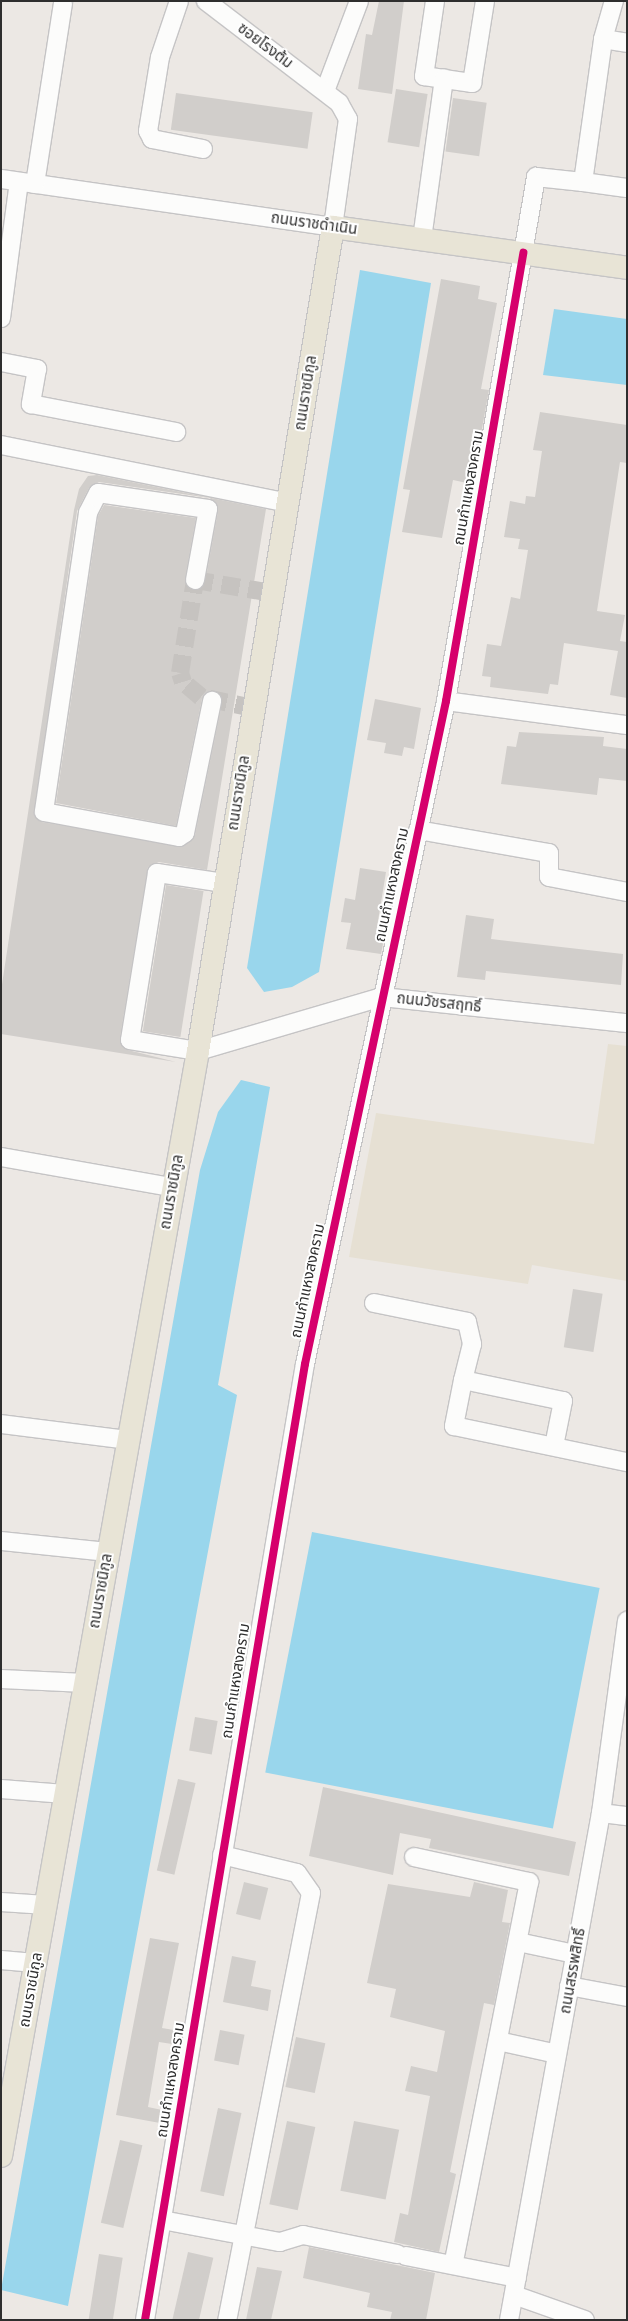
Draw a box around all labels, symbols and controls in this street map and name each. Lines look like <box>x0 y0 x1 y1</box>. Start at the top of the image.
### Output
street label: ซอยโรงต้ม <box>234 19 296 73</box>
street label: ถนนราชดำเนิน <box>270 209 358 239</box>
street label: ถนนราชนิกูล <box>291 354 321 432</box>
street label: ถนนกำแหงสงคราม <box>450 429 488 547</box>
street label: ถนนราชนิกูล <box>224 754 254 832</box>
street label: ถนนกำแหงสงคราม <box>371 826 413 944</box>
street label: ถนนวัชรสฤทธิ์ <box>396 990 482 1016</box>
street label: ถนนราชนิกูล <box>157 1153 187 1231</box>
street label: ถนนกำแหงสงคราม <box>287 1222 329 1340</box>
street label: ถนนราชนิกูล <box>86 1552 116 1630</box>
street label: ถนนกำแหงสงคราม <box>218 1622 254 1740</box>
street label: ถนนสรรพสิทธิ์ <box>557 1927 589 2015</box>
street label: ถนนราชนิกูล <box>16 1951 46 2029</box>
street label: ถนนกำแหงสงคราม <box>153 2021 189 2139</box>

